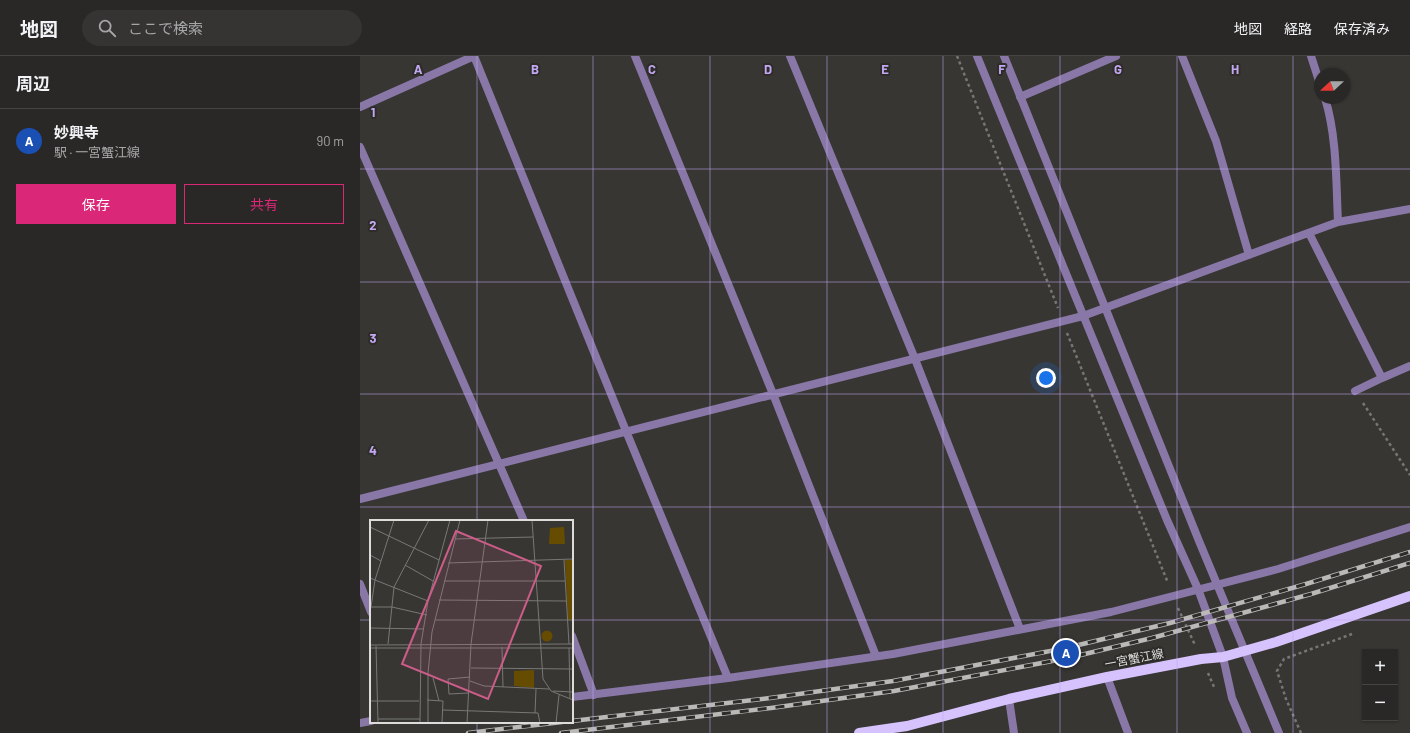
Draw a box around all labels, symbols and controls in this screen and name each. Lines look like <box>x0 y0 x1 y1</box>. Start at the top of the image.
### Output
search box <box>82 10 362 46</box>
text: 地図 <box>20 17 58 40</box>
icon: search <box>96 17 118 39</box>
text: ここで検索 <box>128 19 203 37</box>
text: 地図 <box>1234 20 1262 37</box>
text: 経路 <box>1284 20 1312 37</box>
text: 保存済み <box>1334 20 1390 37</box>
text: A <box>414 61 423 77</box>
text: B <box>531 61 539 77</box>
text: C <box>648 61 656 77</box>
text: D <box>764 61 772 77</box>
text: E <box>881 61 889 77</box>
text: F <box>998 61 1006 77</box>
text: G <box>1114 61 1122 77</box>
text: H <box>1231 61 1239 77</box>
north arrow <box>1314 68 1350 104</box>
text: 周辺 <box>16 73 50 93</box>
text: 1 <box>371 104 375 120</box>
text: 妙興寺 <box>54 123 99 141</box>
text: A <box>25 133 33 149</box>
text: 90 m <box>317 133 344 149</box>
text: 駅 · 一宮蟹江線 <box>54 144 140 160</box>
button: 保存 <box>16 184 176 224</box>
button: 共有 <box>184 184 344 224</box>
text: 2 <box>369 217 377 233</box>
text: 3 <box>369 330 377 346</box>
your location <box>1036 368 1056 388</box>
text: 4 <box>369 442 377 458</box>
inset map <box>370 520 573 723</box>
pin: A <box>1053 638 1079 668</box>
street label: 一宮蟹江線 <box>1103 645 1165 671</box>
map controls <box>1362 649 1398 721</box>
button: + <box>1362 649 1398 685</box>
button: − <box>1362 685 1398 721</box>

